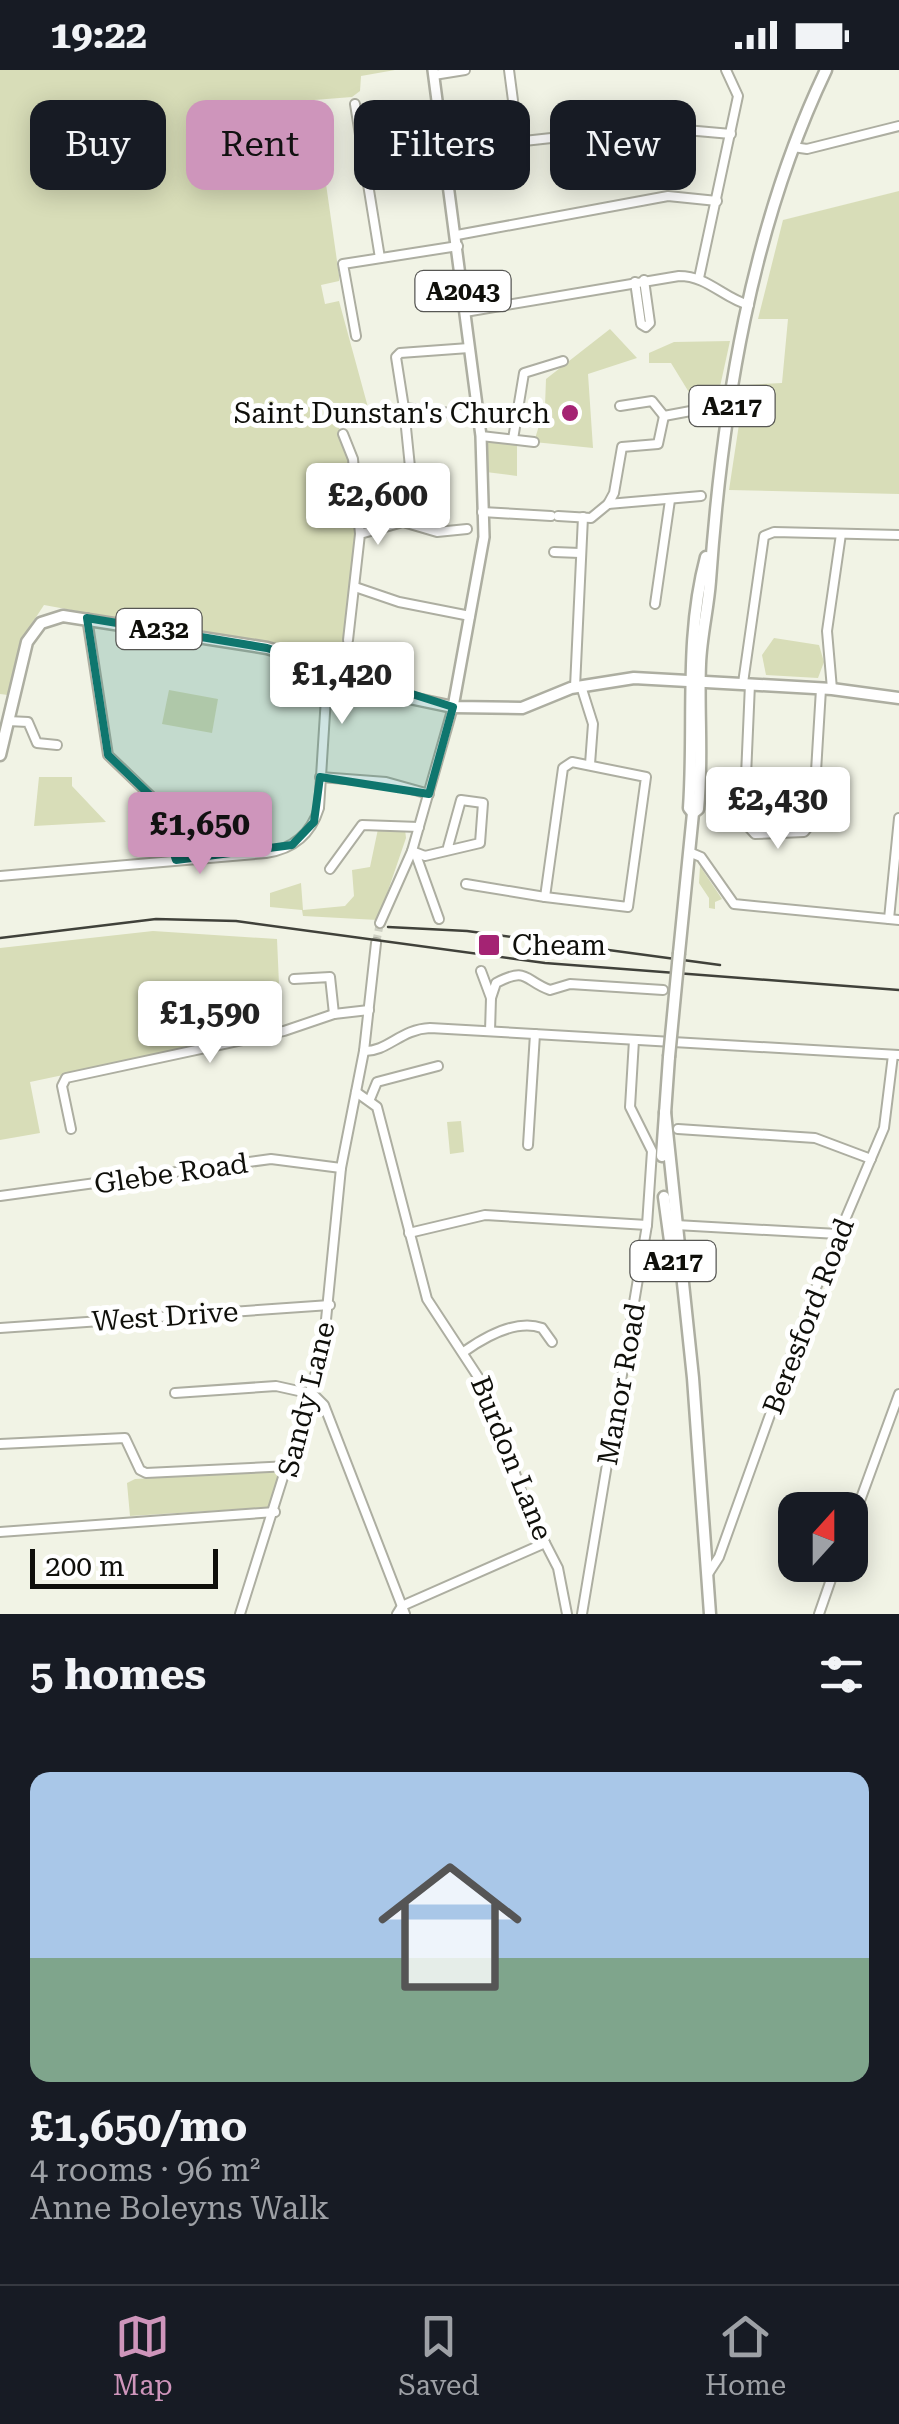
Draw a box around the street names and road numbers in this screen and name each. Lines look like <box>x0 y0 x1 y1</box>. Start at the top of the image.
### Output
road number: A2043 <box>416 271 510 311</box>
road number: A217 <box>690 386 774 426</box>
road number: A232 <box>116 609 202 649</box>
street label: Glebe Road <box>92 1146 250 1201</box>
street label: Beresford Road <box>756 1214 861 1419</box>
road number: A217 <box>630 1241 716 1281</box>
street label: West Drive <box>91 1295 239 1338</box>
street label: Manor Road <box>591 1300 652 1468</box>
street label: Sandy Lane <box>271 1318 342 1480</box>
street label: Burdon Lane <box>464 1371 559 1545</box>

